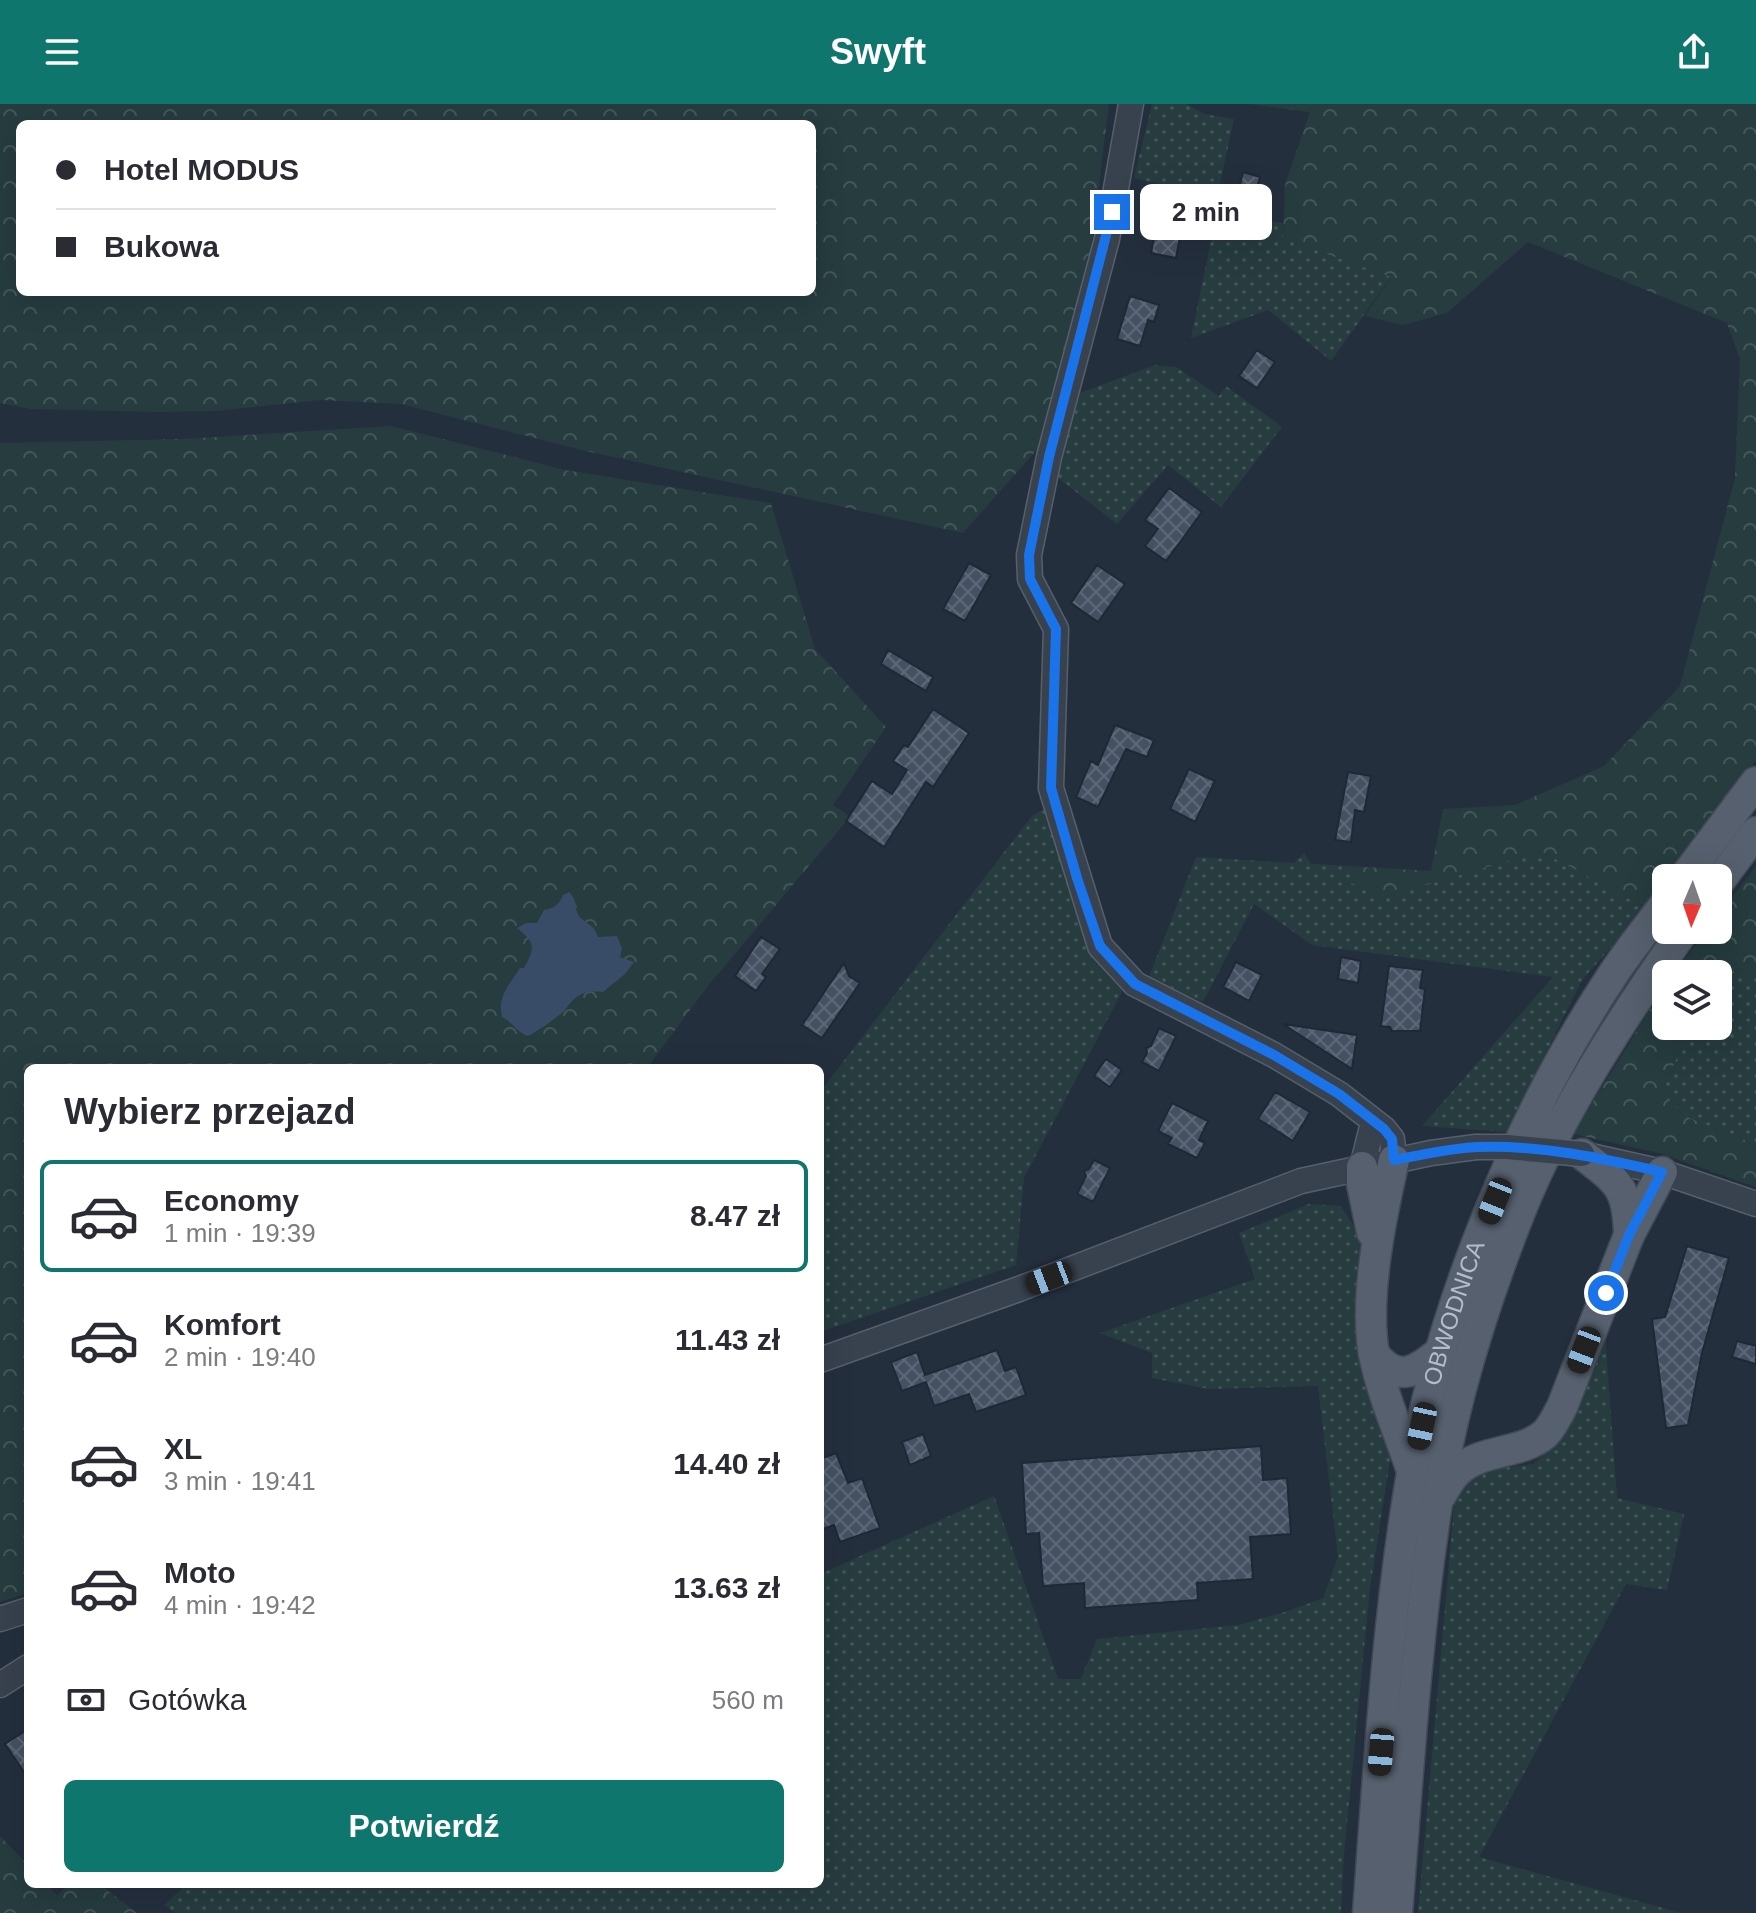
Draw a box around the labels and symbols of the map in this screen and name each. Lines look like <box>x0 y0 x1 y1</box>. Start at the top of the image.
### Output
callout: 2 min <box>1140 184 1272 240</box>
route end <box>1094 194 1130 230</box>
north arrow <box>1652 864 1732 944</box>
car <box>1475 1174 1515 1228</box>
street label: OBWODNICA <box>1418 1237 1490 1388</box>
car <box>1022 1258 1076 1298</box>
route start <box>1588 1275 1624 1311</box>
car <box>1564 1323 1604 1377</box>
car <box>1405 1400 1439 1452</box>
car <box>1367 1727 1395 1777</box>

